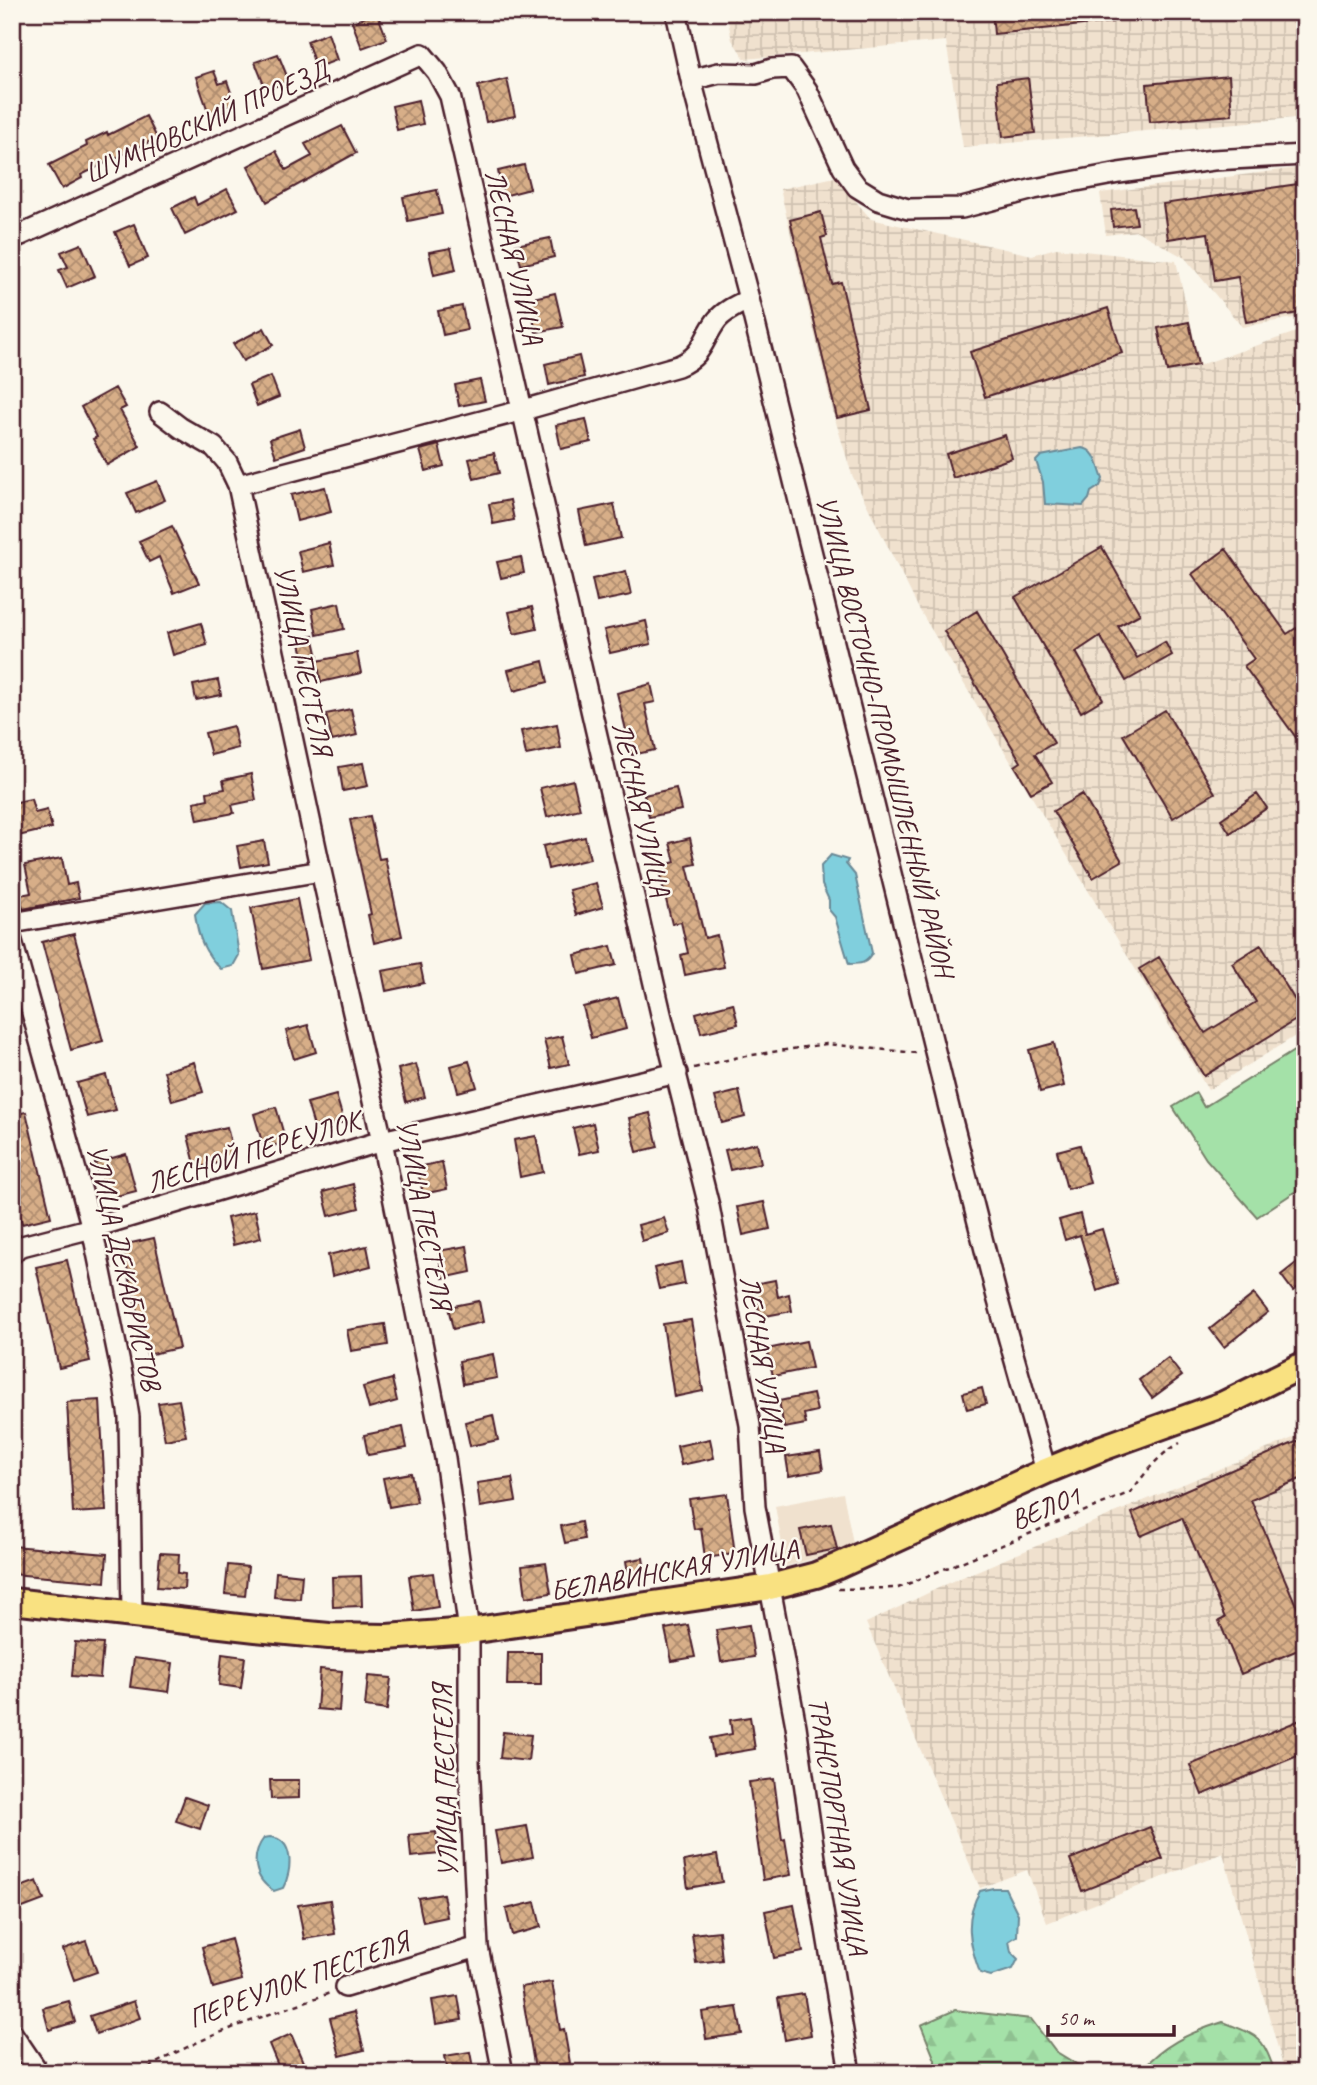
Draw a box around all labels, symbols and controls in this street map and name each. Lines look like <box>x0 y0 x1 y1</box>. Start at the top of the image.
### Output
street label: ШУМНОВСКИЙ ПРОЕЗД <box>79 51 336 191</box>
street label: ЛЕСНАЯ УЛИЦА <box>477 166 552 349</box>
street label: УЛИЦА ВОСТОЧНО-ПРОМЫШЛЕННЫЙ РАЙОН <box>809 492 963 984</box>
street label: УЛИЦА ПЕСТЕЛЯ <box>266 562 342 762</box>
street label: ЛЕСНАЯ УЛИЦА <box>604 718 679 901</box>
street label: ЛЕСНОЙ ПЕРЕУЛОК <box>142 1101 370 1201</box>
street label: УЛИЦА ПЕСТЕЛЯ <box>389 1116 461 1316</box>
street label: УЛИЦА ДЕКАБРИСТОВ <box>79 1141 170 1396</box>
street label: ЛЕСНАЯ УЛИЦА <box>732 1273 795 1456</box>
street label: ВЕЛО1 <box>1005 1477 1086 1537</box>
street label: БЕЛАВИНСКАЯ УЛИЦА <box>548 1530 802 1609</box>
street label: УЛИЦА ПЕСТЕЛЯ <box>423 1680 465 1878</box>
street label: ТРАНСПОРТНАЯ УЛИЦА <box>801 1695 876 1959</box>
street label: ПЕРЕУЛОК ПЕСТЕЛЯ <box>183 1922 418 2036</box>
scale bar <box>1048 1994 1174 2038</box>
text: 50 m <box>1058 2005 1096 2031</box>

